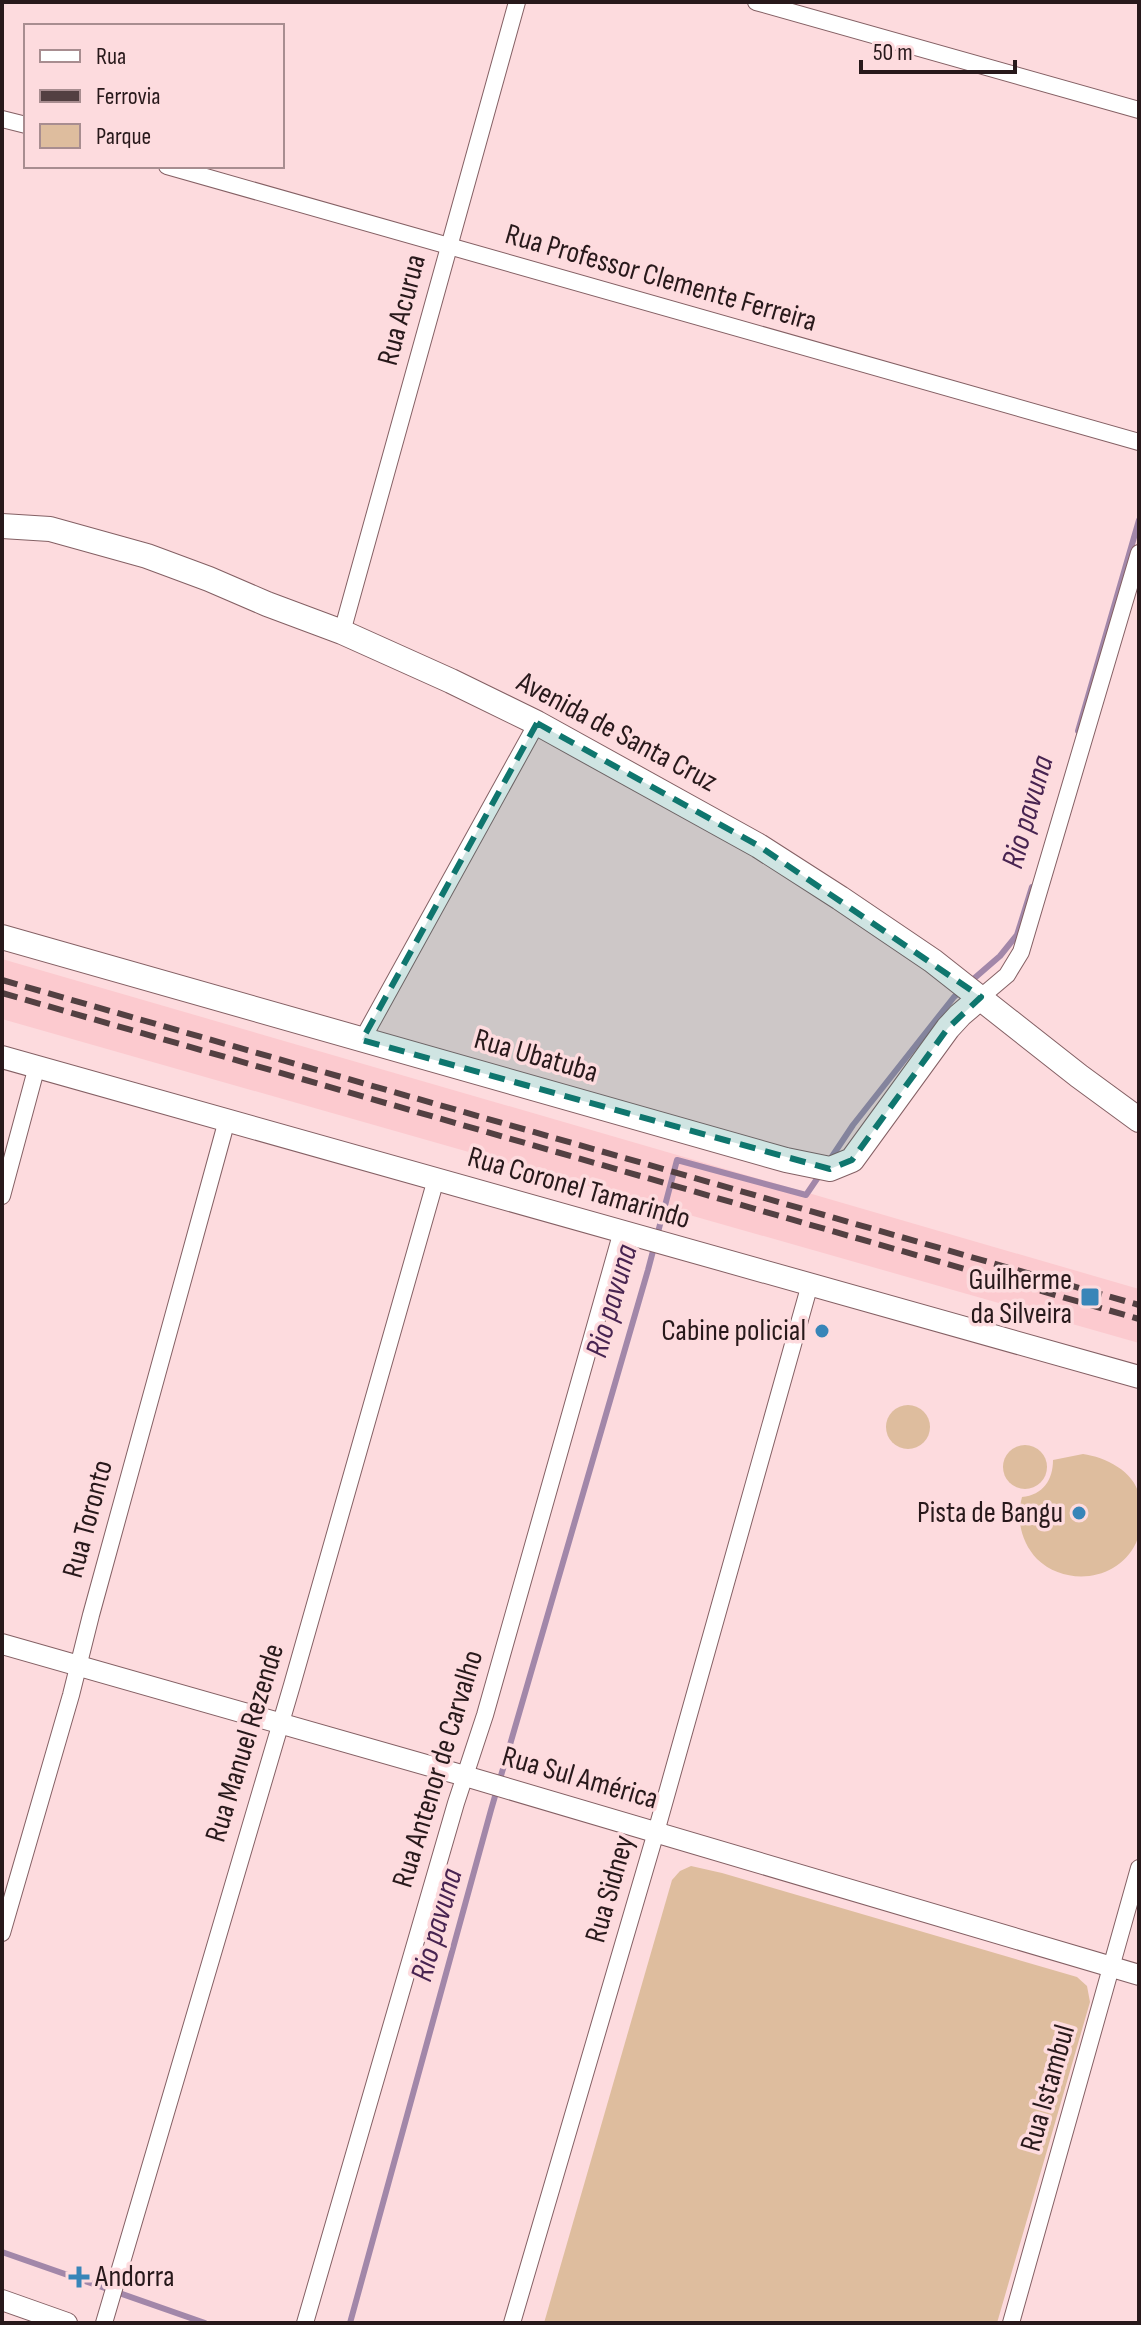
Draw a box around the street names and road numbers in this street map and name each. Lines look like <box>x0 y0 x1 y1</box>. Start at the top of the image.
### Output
street label: Rua Professor Clemente Ferreira <box>501 216 821 340</box>
street label: Rua Acurua <box>370 251 434 369</box>
street label: Avenida de Santa Cruz <box>510 664 723 800</box>
street label: Rua Ubatuba <box>470 1021 602 1091</box>
street label: Rua Coronel Tamarindo <box>464 1139 694 1237</box>
street label: Rua Toronto <box>55 1456 121 1582</box>
street label: Rua Manuel Rezende <box>198 1640 292 1846</box>
street label: Rua Antenor de Carvalho <box>385 1646 491 1892</box>
street label: Rua Sul América <box>498 1739 662 1817</box>
street label: Rua Sidney <box>578 1831 643 1947</box>
street label: Rua Istambul <box>1013 2021 1083 2155</box>

